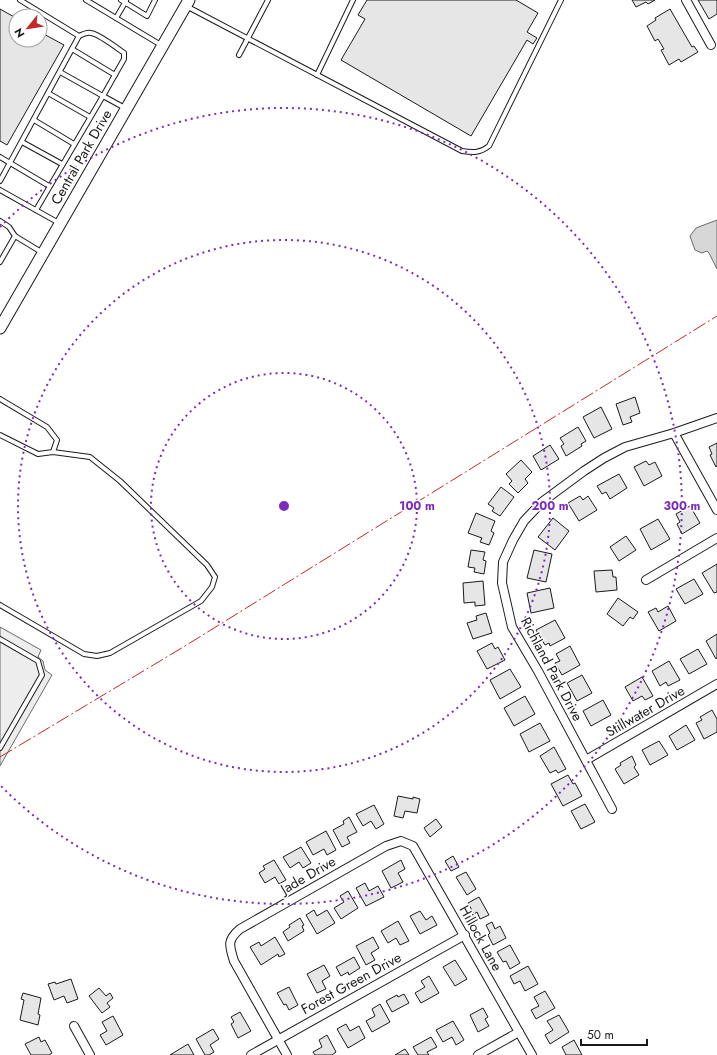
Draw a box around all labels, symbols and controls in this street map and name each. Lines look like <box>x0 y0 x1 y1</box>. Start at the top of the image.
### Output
north arrow <box>8 8 48 48</box>
text: N <box>10 25 28 41</box>
street label: Central Park Drive <box>46 106 116 208</box>
text: 100 m <box>399 497 435 515</box>
text: 200 m <box>531 497 569 515</box>
text: 300 m <box>664 497 701 515</box>
centre of rings <box>277 499 291 513</box>
street label: Richland Park Drive <box>516 613 588 725</box>
street label: Stillwater Drive <box>602 680 688 742</box>
street label: Jade Drive <box>275 851 339 900</box>
street label: Hillock Lane <box>455 901 507 975</box>
street label: Forest Green Drive <box>297 947 405 1019</box>
scale bar <box>581 1021 647 1047</box>
text: 50 m <box>587 1026 614 1044</box>

